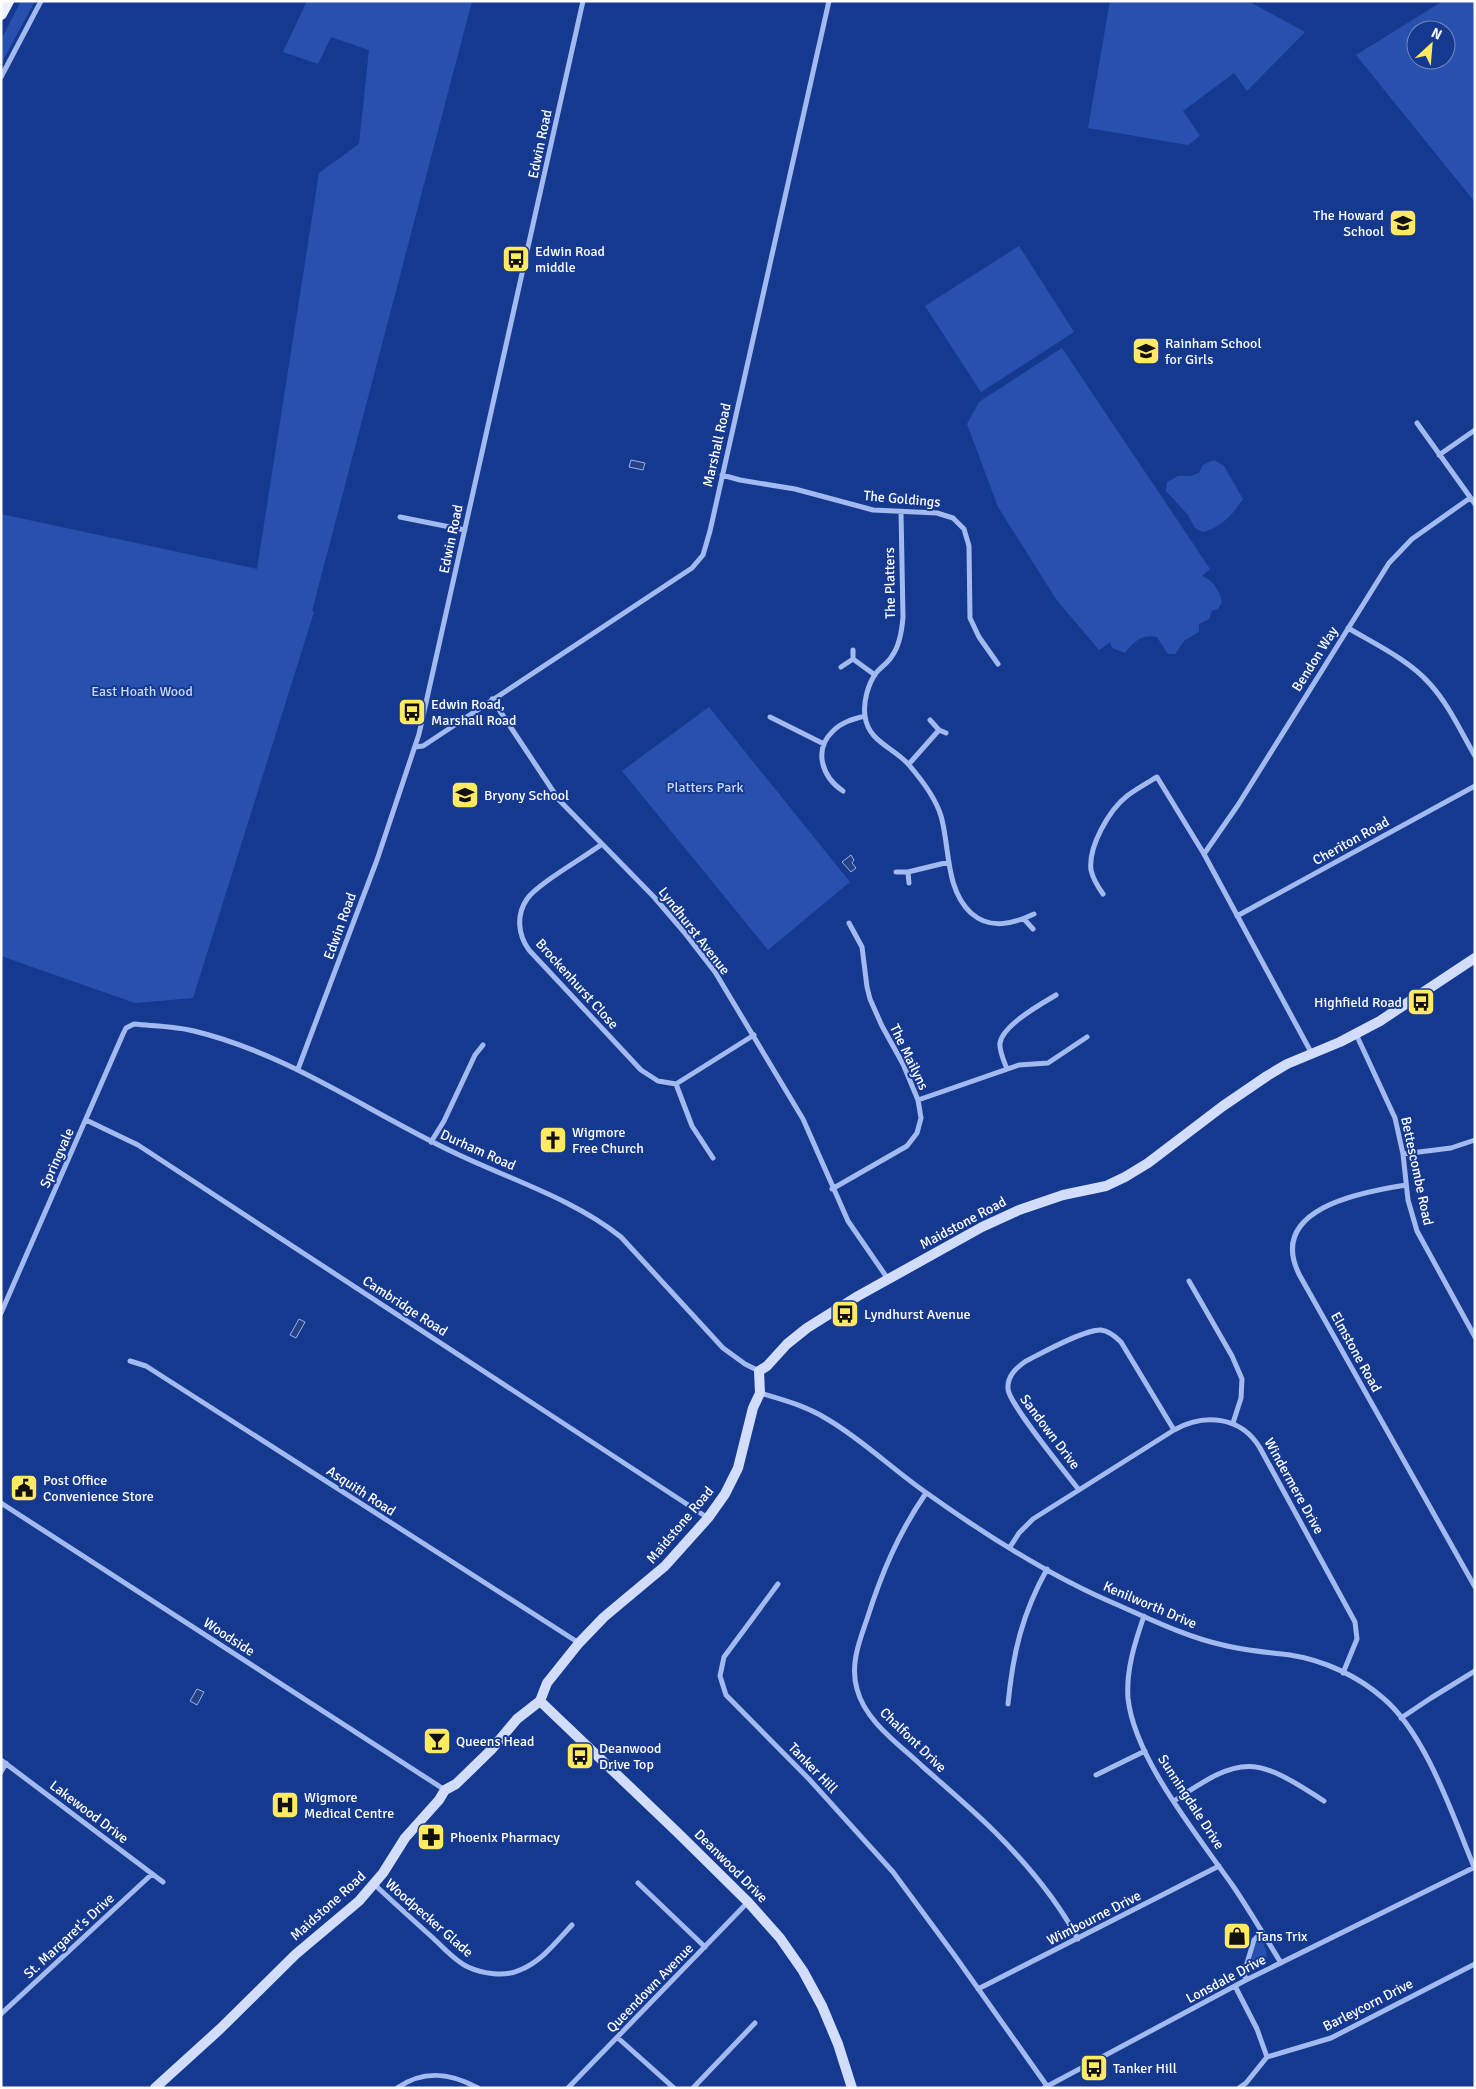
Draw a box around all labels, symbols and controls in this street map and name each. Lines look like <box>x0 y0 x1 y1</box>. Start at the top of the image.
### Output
north arrow <box>1406 20 1456 70</box>
text: N <box>1428 24 1445 44</box>
street label: Edwin Road <box>524 108 556 180</box>
place label: The Howard School <box>1313 207 1384 240</box>
school or university icon: The Howard School <box>1388 208 1418 238</box>
place label: Edwin Road middle <box>535 243 605 276</box>
bus stop icon: Edwin Road middle <box>501 244 531 274</box>
place label: Rainham School for Girls <box>1165 335 1262 368</box>
school or university icon: Rainham School for Girls <box>1131 336 1161 366</box>
street label: Marshall Road <box>699 401 735 489</box>
street label: The Goldings <box>863 487 941 511</box>
street label: Edwin Road <box>435 503 467 575</box>
street label: The Platters <box>881 547 899 619</box>
street label: Bendon Way <box>1288 623 1342 695</box>
park label: East Hoath Wood <box>91 683 193 700</box>
place label: Edwin Road, Marshall Road <box>431 696 517 729</box>
bus stop icon: Edwin Road, Marshall Road <box>397 697 427 727</box>
park label: Platters Park <box>667 779 743 796</box>
school or university icon: Bryony School <box>450 780 480 810</box>
place label: Bryony School <box>484 787 569 804</box>
street label: Cheriton Road <box>1310 813 1392 869</box>
street label: Lyndhurst Avenue <box>654 884 734 978</box>
street label: Edwin Road <box>320 890 360 962</box>
street label: Brockenhurst Close <box>532 935 622 1033</box>
bus stop icon: Highfield Road <box>1406 987 1436 1017</box>
place label: Highfield Road <box>1314 994 1402 1011</box>
street label: The Mailyns <box>886 1021 932 1093</box>
street label: Bettescombe Road <box>1397 1115 1437 1227</box>
place label: Wigmore Free Church <box>572 1124 644 1157</box>
street label: Springvale <box>36 1125 78 1191</box>
church icon: Wigmore Free Church <box>538 1125 568 1155</box>
street label: Durham Road <box>438 1126 518 1174</box>
street label: Maidstone Road <box>917 1193 1009 1253</box>
street label: Cambridge Road <box>359 1272 451 1340</box>
bus stop icon: Lyndhurst Avenue <box>830 1299 860 1329</box>
place label: Lyndhurst Avenue <box>864 1306 971 1323</box>
street label: Elmstone Road <box>1327 1309 1385 1395</box>
street label: Sandown Drive <box>1016 1391 1084 1473</box>
street label: Windermere Drive <box>1261 1435 1327 1537</box>
street label: Asquith Road <box>323 1462 399 1520</box>
place label: Post Office Convenience Store <box>43 1472 154 1505</box>
public building icon: Post Office Convenience Store <box>9 1473 39 1503</box>
street label: Maidstone Road <box>643 1483 717 1567</box>
street label: Kenilworth Drive <box>1101 1578 1199 1632</box>
street label: Woodside <box>200 1614 258 1660</box>
street label: Chalfont Drive <box>876 1704 950 1776</box>
bar icon: Queens Head <box>422 1726 452 1756</box>
place label: Queens Head <box>456 1733 535 1750</box>
street label: Tanker Hill <box>785 1739 841 1797</box>
place label: Deanwood Drive Top <box>599 1740 662 1773</box>
bus stop icon: Deanwood Drive Top <box>565 1741 595 1771</box>
street label: Sunningdale Drive <box>1154 1751 1228 1853</box>
street label: Lakewood Drive <box>46 1777 132 1847</box>
place label: Wigmore Medical Centre <box>304 1789 394 1822</box>
hospital icon: Wigmore Medical Centre <box>270 1790 300 1820</box>
pharmacy icon: Phoenix Pharmacy <box>416 1822 446 1852</box>
street label: Deanwood Drive <box>691 1826 771 1906</box>
place label: Phoenix Pharmacy <box>450 1829 560 1846</box>
street label: Maidstone Road <box>287 1868 369 1944</box>
street label: Woodpecker Glade <box>382 1875 476 1961</box>
street label: Wimbourne Drive <box>1044 1887 1144 1949</box>
street label: St. Margaret's Drive <box>20 1890 118 1982</box>
shop icon: Tans Trix <box>1222 1921 1252 1951</box>
place label: Tans Trix <box>1256 1928 1308 1945</box>
street label: Queendown Avenue <box>603 1940 697 2036</box>
street label: Lonsdale Drive <box>1183 1951 1269 2007</box>
street label: Barleycorn Drive <box>1320 1975 1416 2035</box>
bus stop icon: Tanker Hill <box>1079 2053 1109 2083</box>
place label: Tanker Hill <box>1113 2060 1177 2077</box>

